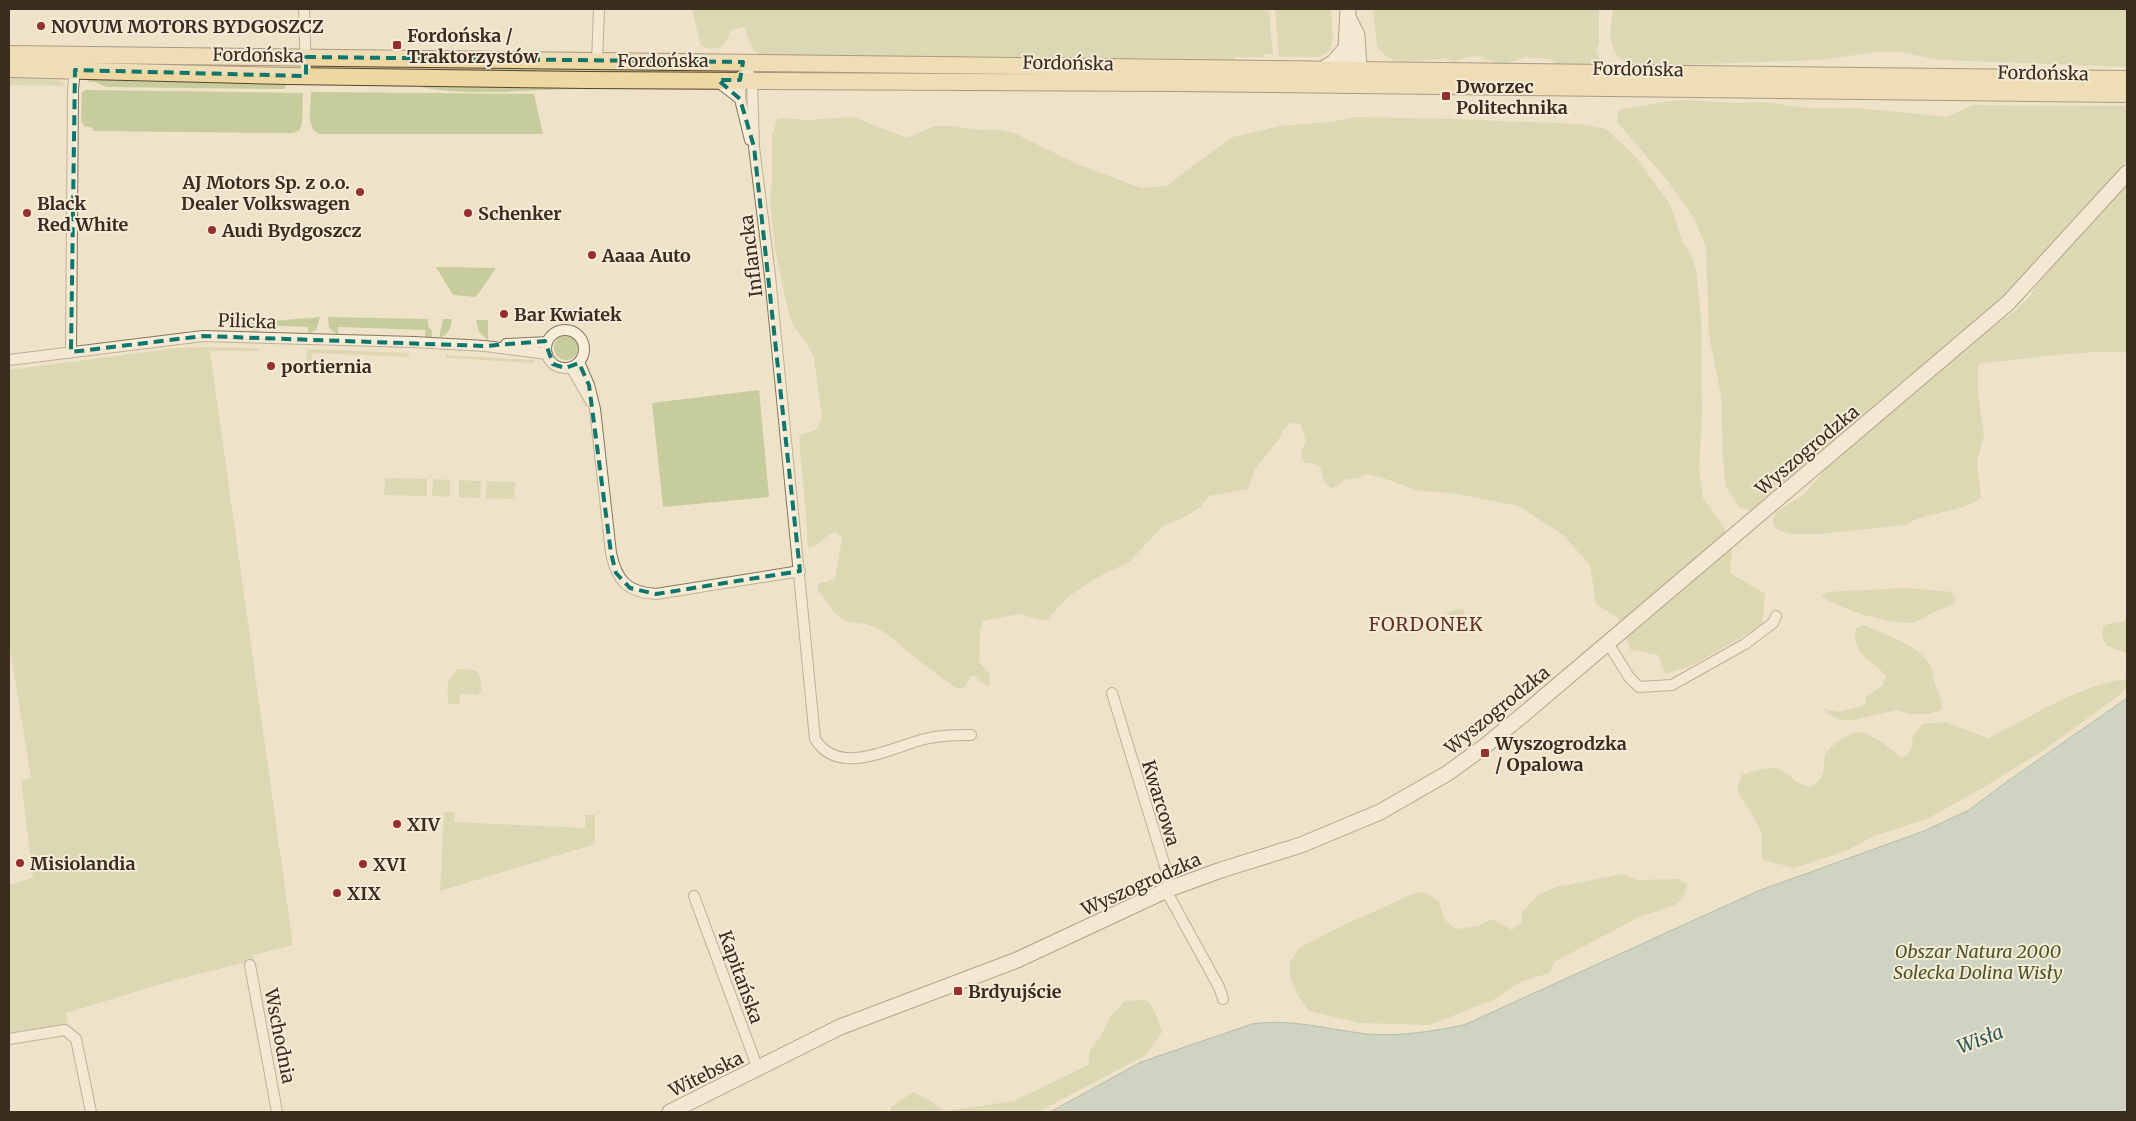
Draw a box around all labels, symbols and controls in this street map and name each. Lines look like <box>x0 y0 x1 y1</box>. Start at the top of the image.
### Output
place label: NOVUM MOTORS BYDGOSZCZ <box>51 15 324 38</box>
marker: NOVUM MOTORS BYDGOSZCZ <box>35 20 47 32</box>
place label: Fordońska / Traktorzystów <box>407 24 539 68</box>
marker: Fordońska / Traktorzystów <box>391 39 403 51</box>
street label: Fordońska <box>212 43 304 67</box>
street label: Fordońska <box>617 49 709 72</box>
street label: Fordońska <box>1022 51 1114 75</box>
street label: Fordońska <box>1592 57 1684 81</box>
street label: Fordońska <box>1997 61 2089 85</box>
place label: Dworzec Politechnika <box>1456 75 1568 119</box>
marker: Dworzec Politechnika <box>1440 90 1452 102</box>
place label: AJ Motors Sp. z o.o. Dealer Volkswagen <box>181 171 350 215</box>
marker: AJ Motors Sp. z o.o. Dealer Volkswagen <box>354 186 366 198</box>
place label: Black Red White <box>37 192 129 236</box>
place label: Schenker <box>478 202 562 225</box>
marker: Black Red White <box>21 207 33 219</box>
marker: Schenker <box>462 207 474 219</box>
street label: Inflancka <box>735 213 767 298</box>
place label: Audi Bydgoszcz <box>221 219 362 242</box>
marker: Audi Bydgoszcz <box>206 224 218 236</box>
place label: Aaaa Auto <box>601 244 691 267</box>
marker: Aaaa Auto <box>586 249 598 261</box>
place label: Bar Kwiatek <box>514 303 622 326</box>
street label: Pilicka <box>217 308 277 334</box>
marker: Bar Kwiatek <box>498 308 510 320</box>
place label: portiernia <box>281 355 372 378</box>
marker: portiernia <box>265 360 277 372</box>
street label: Wyszogrodzka <box>1750 400 1864 501</box>
district label: FORDONEK <box>1368 612 1484 636</box>
street label: Wyszogrodzka <box>1439 660 1554 760</box>
place label: Wyszogrodzka / Opalowa <box>1494 732 1627 776</box>
marker: Wyszogrodzka / Opalowa <box>1479 747 1491 759</box>
street label: Kwarcowa <box>1137 757 1185 849</box>
place label: XIV <box>407 813 441 836</box>
marker: XIV <box>391 818 403 830</box>
street label: Wyszogrodzka <box>1077 847 1205 921</box>
place label: Misiolandia <box>30 852 136 875</box>
place label: XVI <box>373 853 406 876</box>
marker: Misiolandia <box>14 857 26 869</box>
marker: XVI <box>357 858 369 870</box>
place label: XIX <box>347 882 381 905</box>
marker: XIX <box>331 887 343 899</box>
street label: Kapitańska <box>714 927 769 1027</box>
park label: Obszar Natura 2000 Solecka Dolina Wisły <box>1893 940 2063 984</box>
place label: Brdyujście <box>968 980 1062 1003</box>
marker: Brdyujście <box>952 985 964 997</box>
street label: Wschodnia <box>259 986 301 1086</box>
water label: Wisła <box>1953 1019 2007 1059</box>
street label: Witebska <box>664 1046 747 1102</box>

